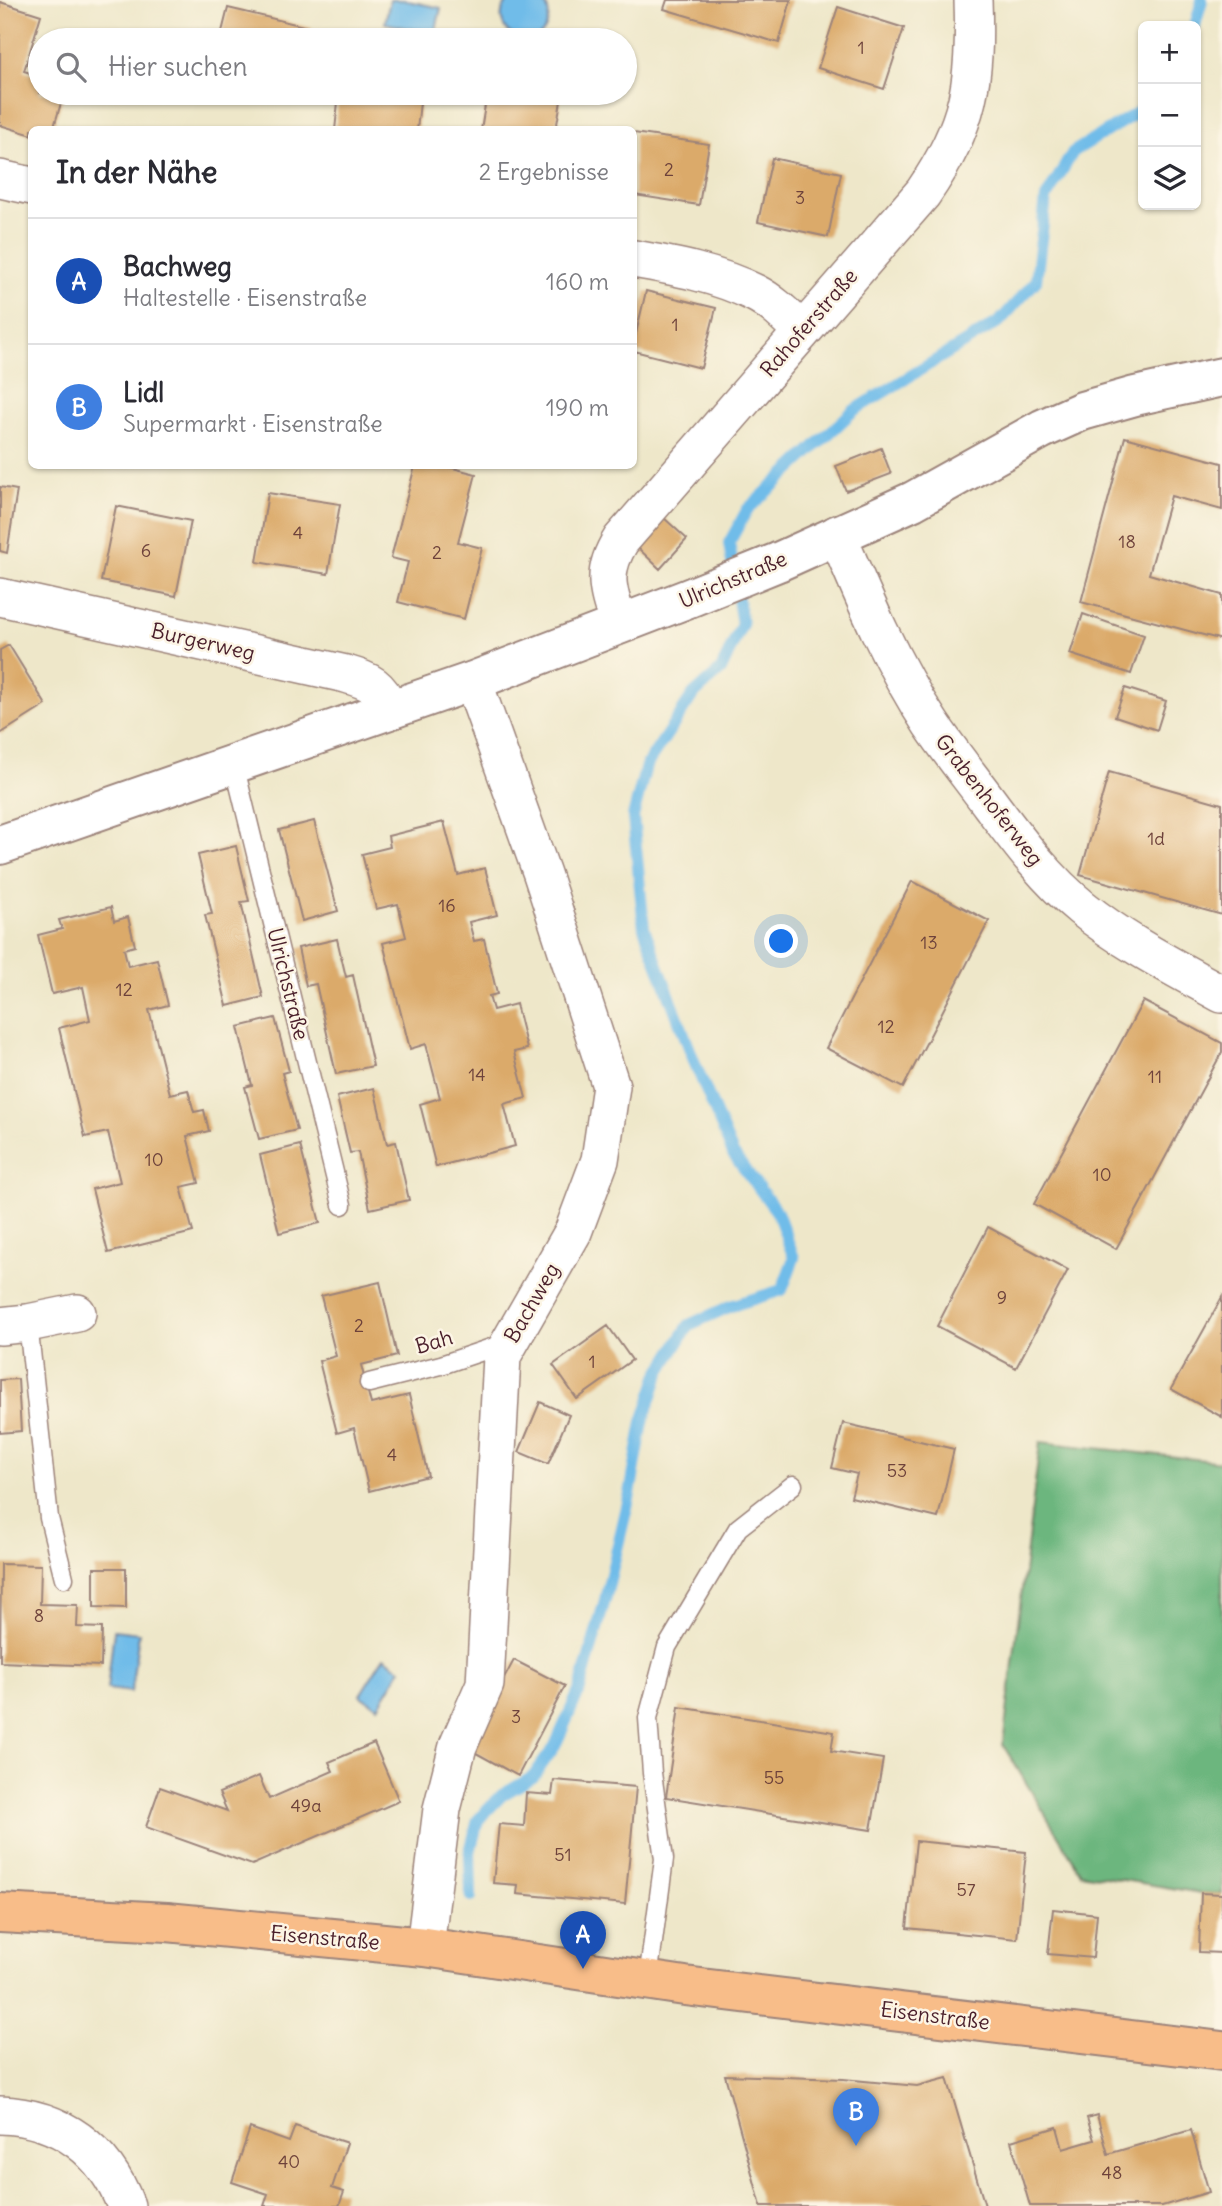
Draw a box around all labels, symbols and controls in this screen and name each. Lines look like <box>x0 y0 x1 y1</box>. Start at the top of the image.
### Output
map controls <box>1138 21 1201 210</box>
button: + <box>1138 21 1201 84</box>
search box <box>28 28 637 105</box>
house number: 1 <box>857 36 865 59</box>
icon: search <box>52 48 90 86</box>
text: Hier suchen <box>108 50 248 83</box>
button: − <box>1138 84 1201 147</box>
button: layers <box>1138 147 1201 210</box>
text: In der Nähe <box>56 153 218 191</box>
text: 2 Ergebnisse <box>479 157 609 186</box>
house number: 2 <box>664 158 674 181</box>
house number: 3 <box>795 186 805 209</box>
text: Bachweg <box>123 250 232 283</box>
street label: Rahoferstraße <box>754 263 863 382</box>
text: A <box>72 267 86 296</box>
text: 160 m <box>546 267 609 296</box>
text: Haltestelle · Eisenstraße <box>123 283 367 312</box>
house number: 1 <box>671 313 679 336</box>
text: Lidl <box>123 376 164 409</box>
text: B <box>71 393 87 422</box>
text: 190 m <box>546 393 609 422</box>
text: Supermarkt · Eisenstraße <box>123 409 383 438</box>
house number: 4 <box>293 521 303 544</box>
house number: 18 <box>1118 530 1136 553</box>
house number: 6 <box>141 539 151 562</box>
house number: 2 <box>432 541 442 564</box>
street label: Ulrichstraße <box>675 545 791 614</box>
street label: Burgerweg <box>149 616 258 667</box>
street label: Grabenhoferweg <box>929 728 1049 871</box>
house number: 1d <box>1147 827 1165 850</box>
house number: 16 <box>438 894 456 917</box>
your location <box>764 924 798 958</box>
street label: Ulrichstraße <box>262 925 315 1043</box>
house number: 13 <box>920 931 938 954</box>
house number: 12 <box>115 978 133 1001</box>
house number: 12 <box>877 1015 895 1038</box>
house number: 14 <box>468 1063 486 1086</box>
house number: 11 <box>1148 1065 1162 1088</box>
house number: 10 <box>145 1148 164 1171</box>
house number: 10 <box>1093 1163 1112 1186</box>
street label: Bachweg <box>498 1258 565 1348</box>
house number: 9 <box>997 1286 1007 1309</box>
house number: 2 <box>354 1314 364 1337</box>
street label: Bah <box>412 1323 456 1360</box>
house number: 1 <box>588 1350 596 1373</box>
house number: 4 <box>387 1443 397 1466</box>
house number: 53 <box>887 1459 907 1482</box>
house number: 8 <box>34 1604 44 1627</box>
house number: 3 <box>511 1705 521 1728</box>
house number: 55 <box>764 1766 784 1789</box>
house number: 49a <box>290 1794 322 1817</box>
house number: 51 <box>554 1843 572 1866</box>
house number: 57 <box>956 1878 976 1901</box>
pin: A <box>560 1911 606 1969</box>
street label: Eisenstraße <box>269 1919 381 1956</box>
street label: Eisenstraße <box>879 1995 991 2036</box>
pin: B <box>833 2088 879 2146</box>
house number: 40 <box>278 2150 300 2173</box>
house number: 48 <box>1102 2161 1122 2184</box>

